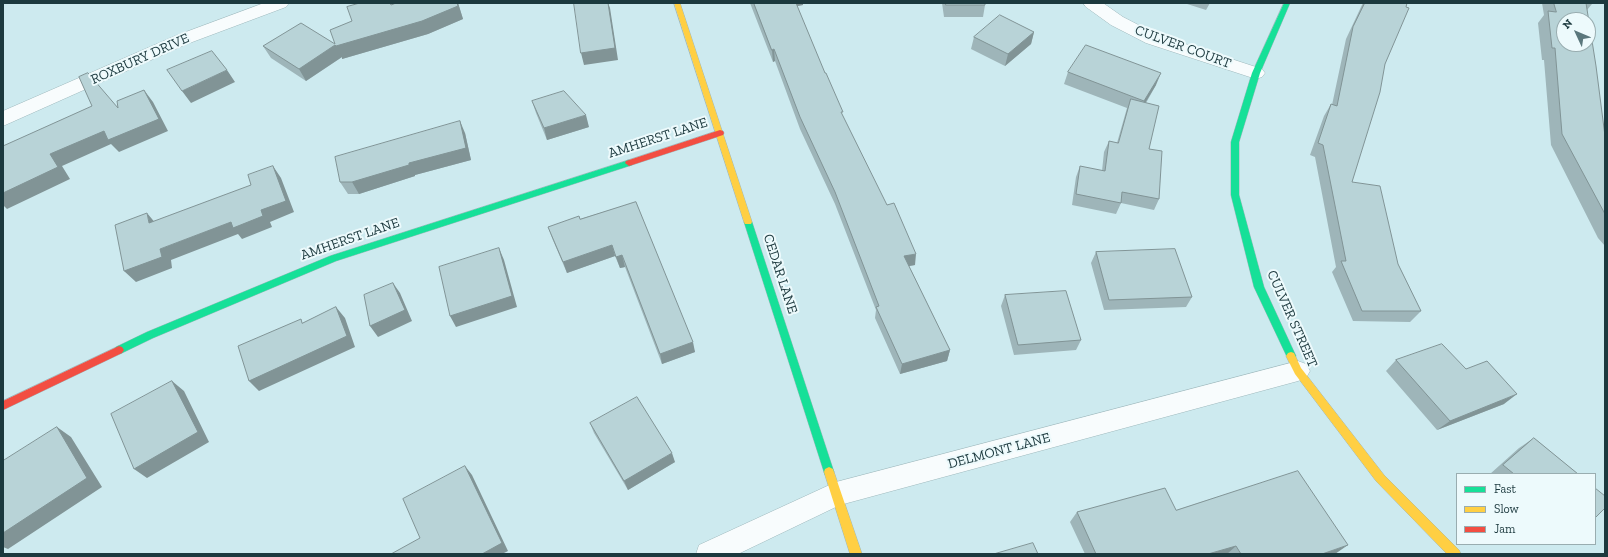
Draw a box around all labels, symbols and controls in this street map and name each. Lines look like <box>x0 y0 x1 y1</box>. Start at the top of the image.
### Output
north arrow <box>1556 12 1596 52</box>
text: N <box>1560 16 1575 32</box>
street label: CULVER COURT <box>1133 22 1233 72</box>
street label: ROXBURY DRIVE <box>88 30 192 88</box>
street label: AMHERST LANE <box>606 114 710 162</box>
street label: AMHERST LANE <box>298 214 402 264</box>
street label: CEDAR LANE <box>759 232 801 316</box>
street label: CULVER STREET <box>1263 268 1321 370</box>
street label: DELMONT LANE <box>946 429 1052 473</box>
legend <box>1456 473 1596 545</box>
text: Fast <box>1494 482 1516 496</box>
text: Slow <box>1494 502 1519 516</box>
text: Jam <box>1494 522 1515 536</box>

